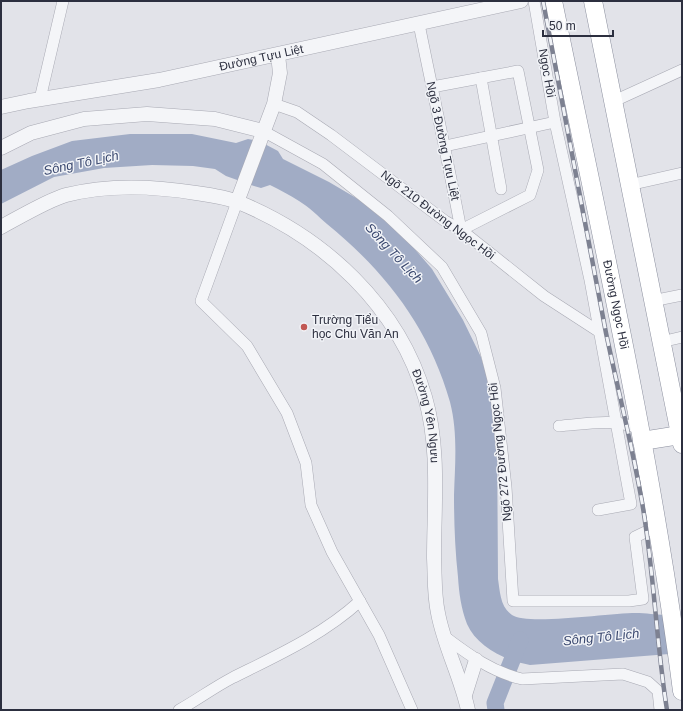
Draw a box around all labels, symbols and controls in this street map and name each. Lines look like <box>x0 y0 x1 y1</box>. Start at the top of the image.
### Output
scale bar <box>543 12 613 38</box>
text: 50 m <box>549 19 576 33</box>
street label: Đường Tựu Liệt <box>218 42 305 74</box>
street label: Ngọc Hồi <box>536 47 558 99</box>
street label: Ngõ 3 Đường Tựu Liệt <box>424 80 463 202</box>
water label: Sông Tô Lịch <box>42 148 120 178</box>
street label: Ngõ 210 Đường Ngọc Hồi <box>378 167 498 263</box>
water label: Sông Tô Lịch <box>362 220 426 286</box>
street label: Đường Ngọc Hồi <box>600 259 632 350</box>
place label: Trường Tiểu học Chu Văn An <box>312 313 399 341</box>
marker: Trường Tiểu học Chu Văn An <box>299 322 309 332</box>
street label: Đường Yên Ngưu <box>409 367 442 463</box>
street label: Ngõ 272 Đường Ngọc Hồi <box>486 382 514 522</box>
water label: Sông Tô Lịch <box>562 626 640 648</box>

